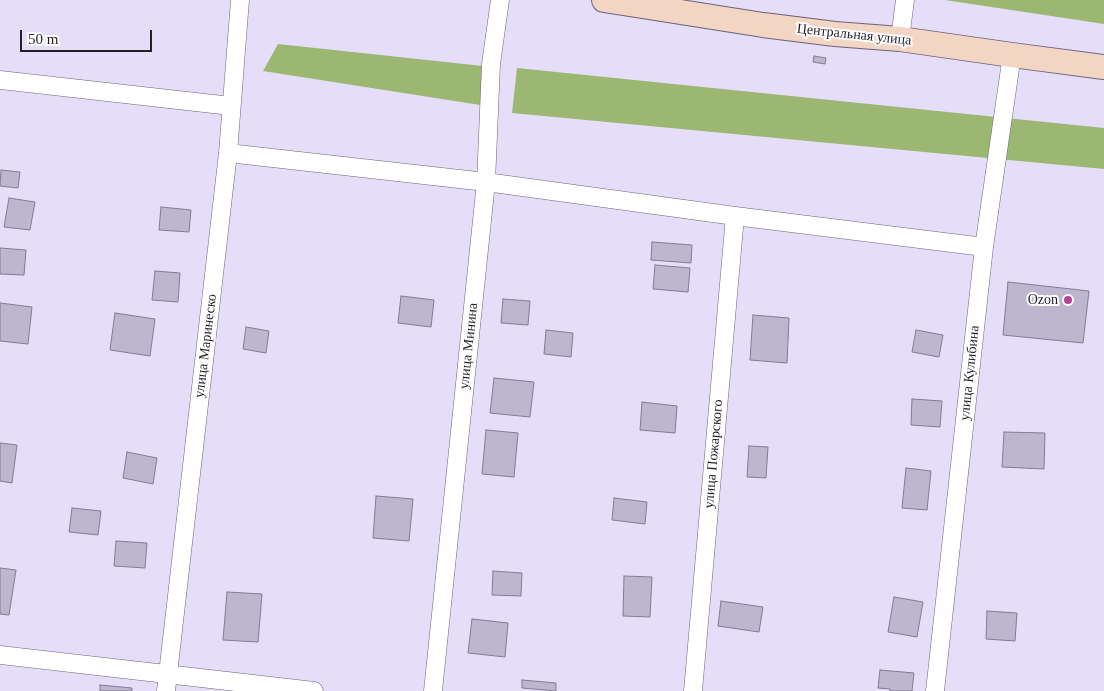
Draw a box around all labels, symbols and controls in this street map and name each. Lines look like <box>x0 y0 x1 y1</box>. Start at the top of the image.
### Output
scale bar <box>22 20 155 52</box>
street label: Центральная улица <box>796 21 912 49</box>
text: 50 m <box>28 31 58 47</box>
place label: Ozon <box>1028 292 1058 308</box>
street label: улица Маринеско <box>191 293 221 399</box>
marker: Ozon <box>1062 294 1074 306</box>
street label: улица Минина <box>456 302 482 390</box>
street label: улица Кулибина <box>957 325 983 421</box>
street label: улица Пожарского <box>701 399 727 509</box>

